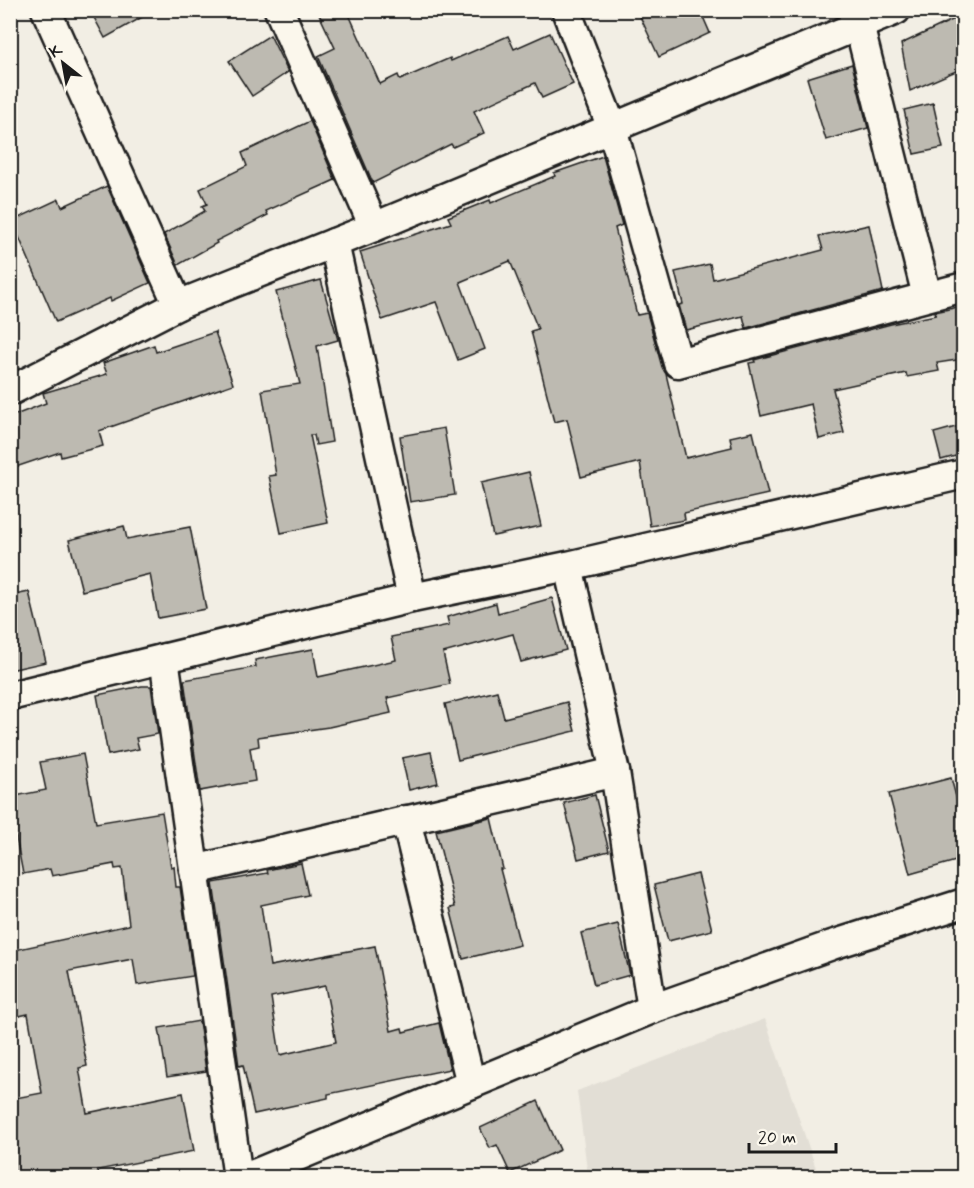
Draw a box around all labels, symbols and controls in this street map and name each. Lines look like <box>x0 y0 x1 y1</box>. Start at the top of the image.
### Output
north arrow <box>33 33 93 93</box>
text: K <box>46 39 67 63</box>
scale bar <box>749 1116 836 1154</box>
text: 20 m <box>758 1126 796 1150</box>

